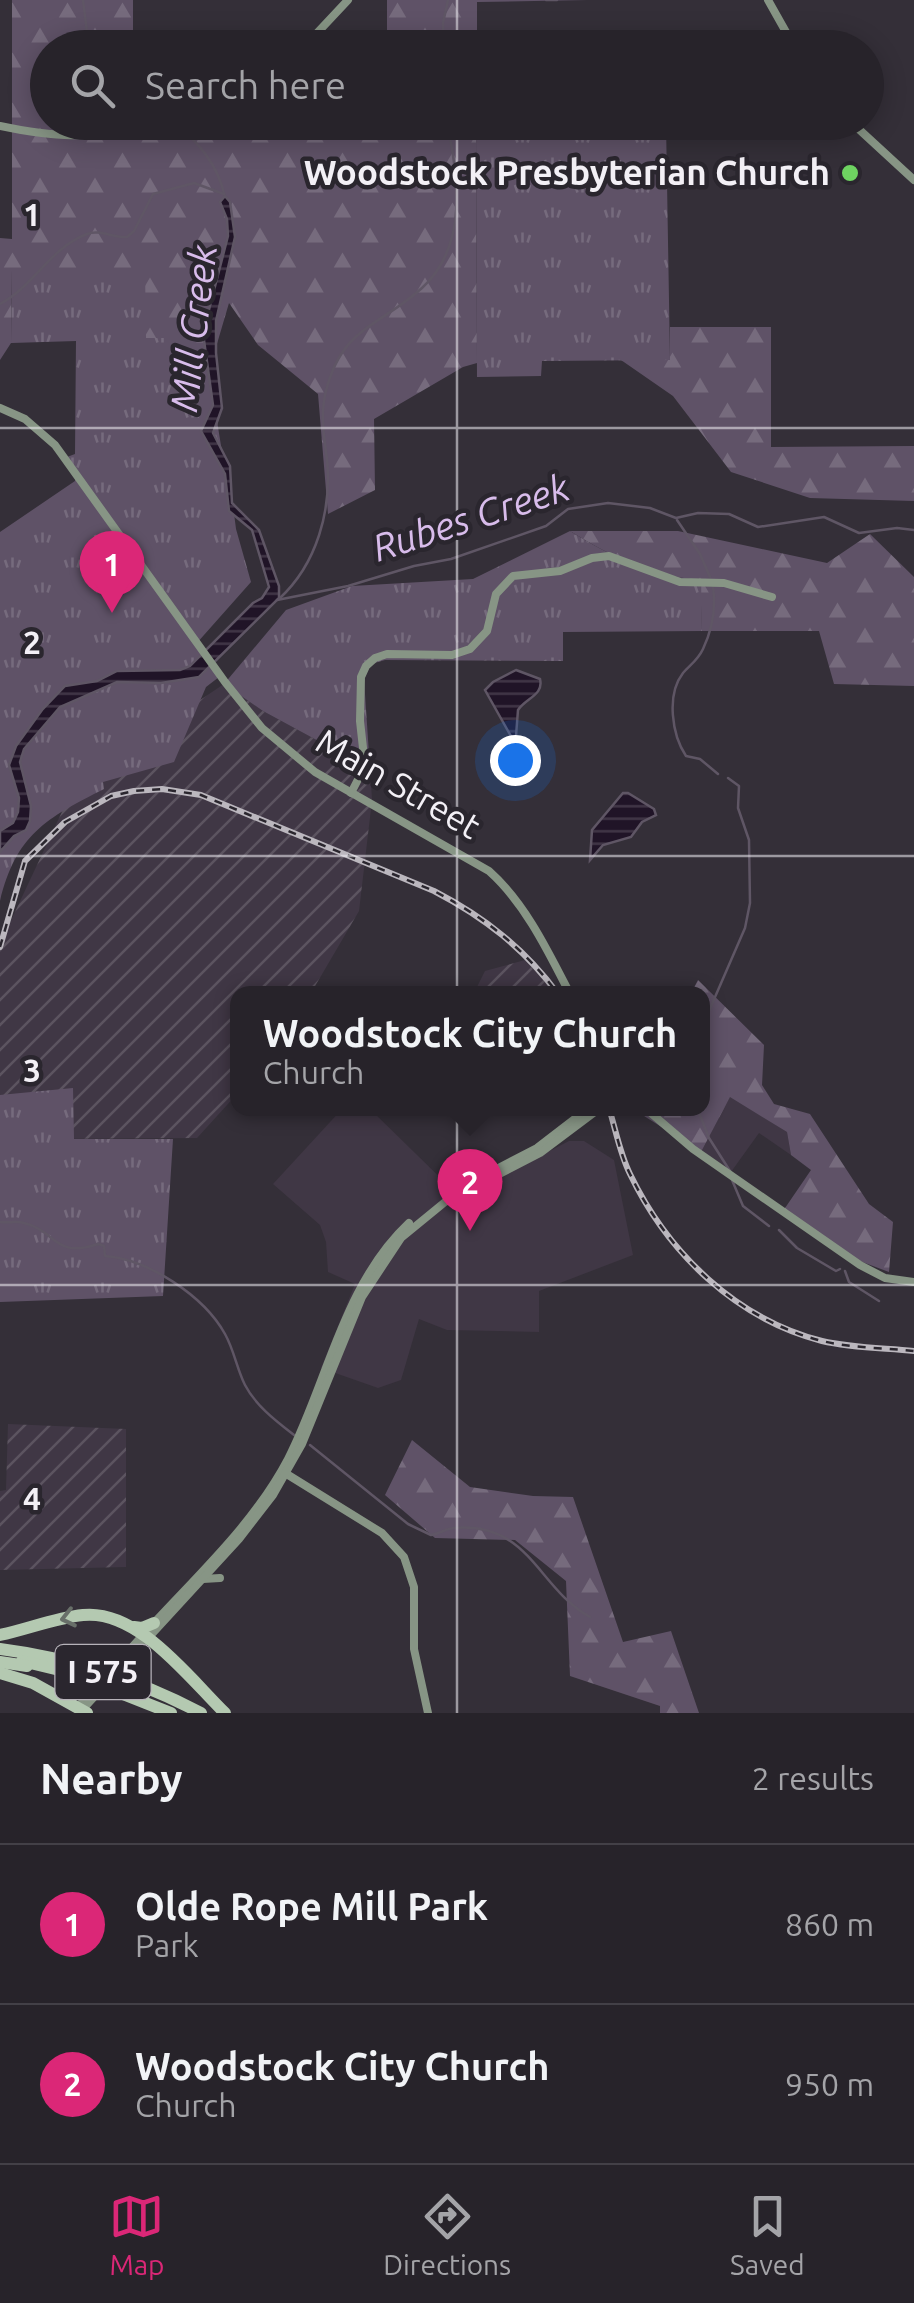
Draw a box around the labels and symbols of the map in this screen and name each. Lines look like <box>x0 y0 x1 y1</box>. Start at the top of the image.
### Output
place label: Woodstock Presbyterian Church <box>304 152 830 192</box>
marker: Woodstock Presbyterian Church <box>839 162 861 184</box>
text: 1 <box>23 196 41 232</box>
water label: Mill Creek <box>162 242 224 414</box>
water label: Rubes Creek <box>367 465 575 569</box>
pin: 1 <box>80 530 144 613</box>
text: 2 <box>23 624 41 660</box>
street label: Main Street <box>309 720 488 846</box>
your location <box>490 735 541 786</box>
text: 3 <box>23 1052 41 1088</box>
pin: 2 <box>438 1148 502 1231</box>
text: 4 <box>23 1480 41 1516</box>
one-way arrow <box>60 1606 77 1627</box>
road number: I 575 <box>56 1645 150 1699</box>

